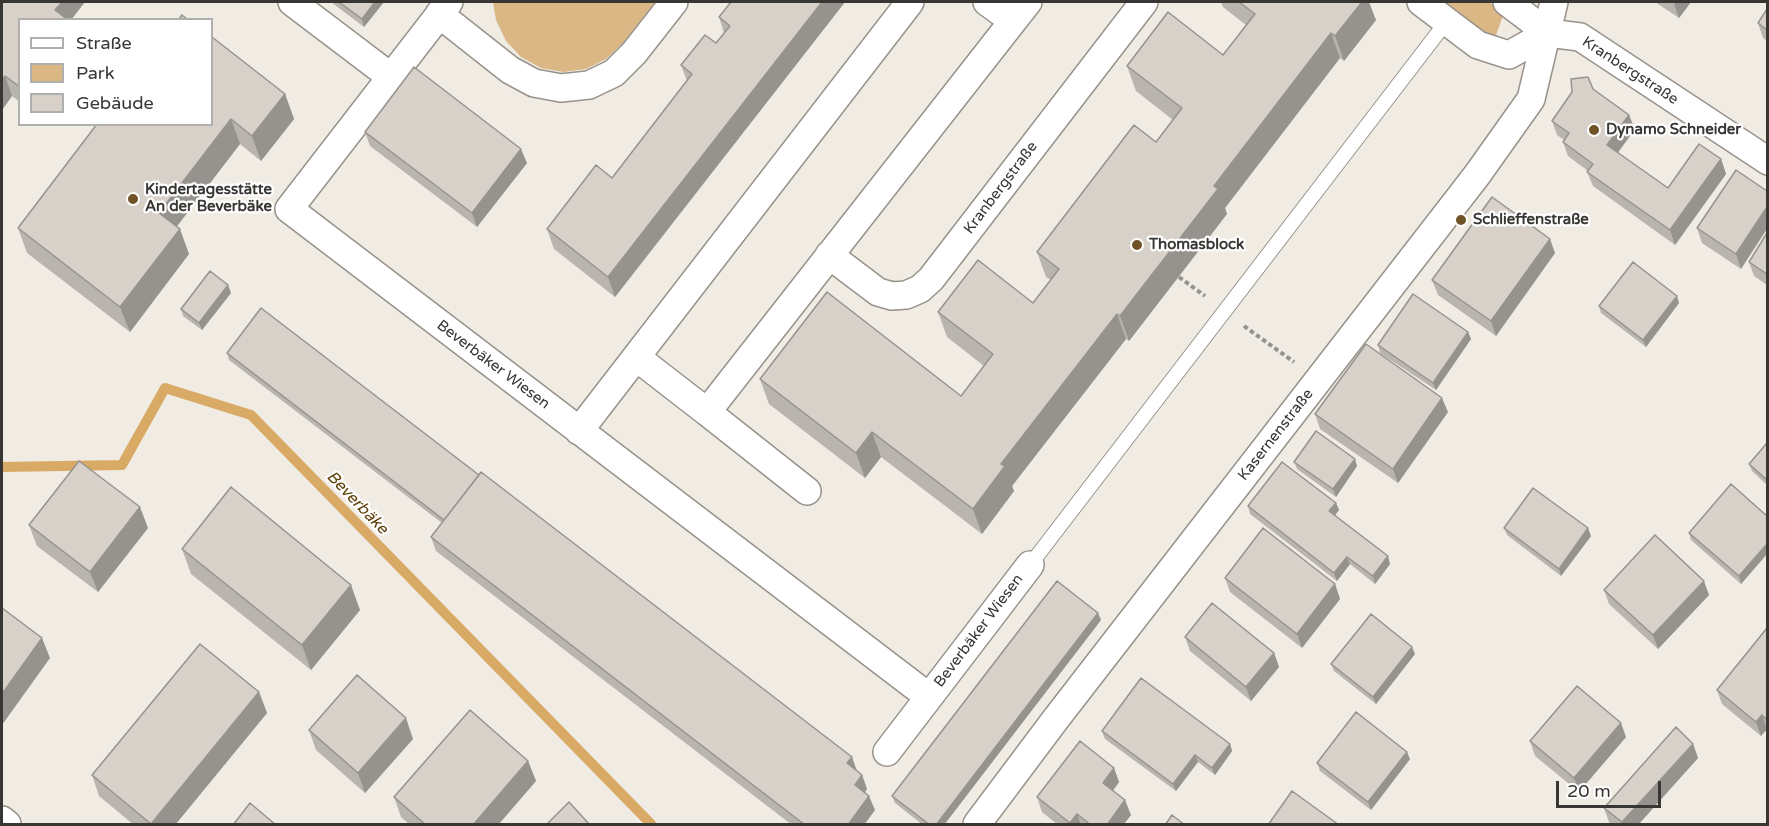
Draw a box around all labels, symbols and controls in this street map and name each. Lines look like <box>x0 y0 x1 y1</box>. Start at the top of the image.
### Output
legend <box>18 18 213 126</box>
text: Straße <box>76 32 132 54</box>
street label: Kranbergstraße <box>1579 33 1681 109</box>
text: Park <box>76 62 114 84</box>
text: Gebäude <box>76 92 154 114</box>
place label: Dynamo Schneider <box>1606 121 1741 139</box>
marker: Dynamo Schneider <box>1587 123 1601 137</box>
street label: Kranbergstraße <box>960 138 1042 238</box>
place label: Kindertagesstätte An der Beverbäke <box>145 181 272 216</box>
marker: Kindertagesstätte An der Beverbäke <box>126 192 140 206</box>
place label: Schlieffenstraße <box>1473 211 1589 229</box>
marker: Schlieffenstraße <box>1454 213 1468 227</box>
place label: Thomasblock <box>1149 236 1244 254</box>
marker: Thomasblock <box>1130 238 1144 252</box>
street label: Beverbäker Wiesen <box>433 317 553 413</box>
street label: Kasernenstraße <box>1235 386 1317 484</box>
water label: Beverbäke <box>322 467 392 539</box>
street label: Beverbäker Wiesen <box>931 571 1027 691</box>
scale bar <box>1559 769 1664 807</box>
text: 20 m <box>1567 780 1611 802</box>

